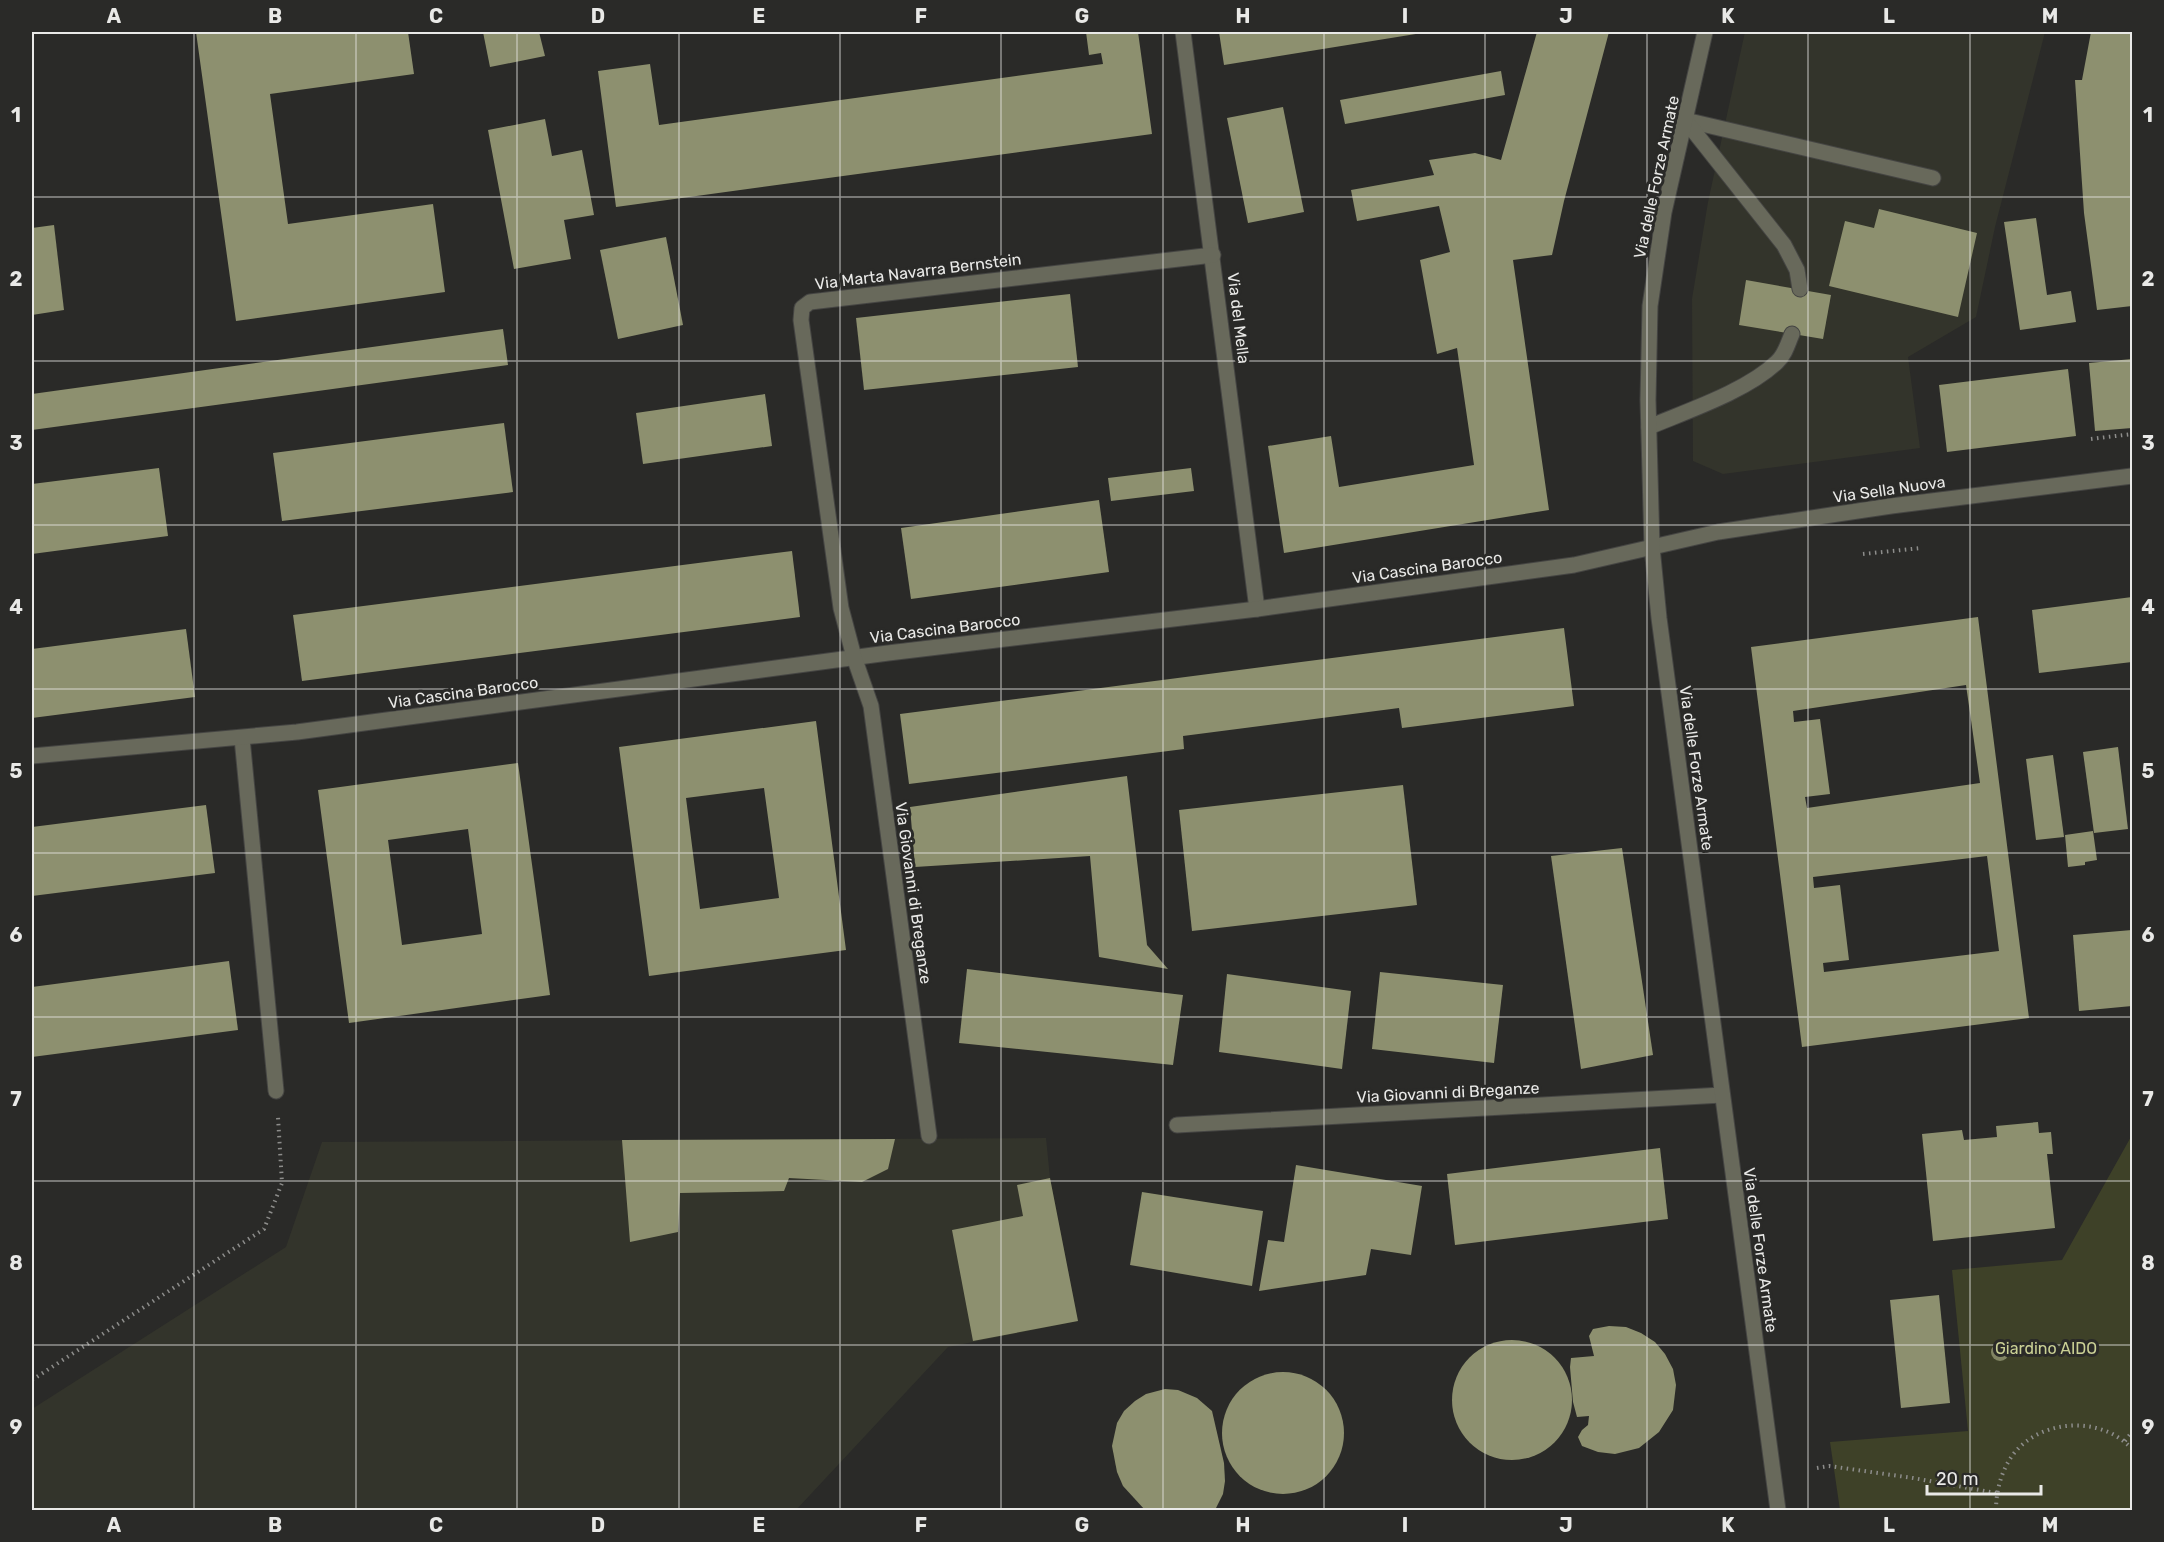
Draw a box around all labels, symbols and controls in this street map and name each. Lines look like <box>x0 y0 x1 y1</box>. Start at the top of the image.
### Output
text: A <box>107 4 122 28</box>
text: B <box>268 4 282 28</box>
text: C <box>429 4 443 28</box>
text: D <box>591 4 605 28</box>
text: E <box>753 4 765 28</box>
text: F <box>915 4 927 28</box>
text: G <box>1075 4 1089 28</box>
text: H <box>1236 4 1250 28</box>
text: I <box>1402 4 1408 28</box>
text: J <box>1559 4 1573 28</box>
text: K <box>1721 4 1735 28</box>
text: L <box>1883 4 1895 28</box>
text: M <box>2042 4 2058 28</box>
street label: Via delle Forze Armate <box>1630 94 1683 260</box>
text: 1 <box>11 103 21 127</box>
text: 1 <box>2143 103 2153 127</box>
street label: Via Marta Navarra Bernstein <box>814 249 1022 294</box>
text: 2 <box>10 267 23 291</box>
text: 2 <box>2142 267 2155 291</box>
street label: Via del Mella <box>1223 271 1254 365</box>
text: 3 <box>9 431 23 455</box>
text: 3 <box>2141 431 2155 455</box>
street label: Via Sella Nuova <box>1832 472 1947 507</box>
street label: Via Cascina Barocco <box>1351 548 1503 587</box>
text: 4 <box>9 595 23 619</box>
text: 4 <box>2141 595 2155 619</box>
street label: Via Cascina Barocco <box>869 610 1021 647</box>
street label: Via Cascina Barocco <box>387 673 539 712</box>
street label: Via delle Forze Armate <box>1676 684 1717 852</box>
text: 5 <box>10 759 23 783</box>
text: 5 <box>2142 759 2155 783</box>
street label: Via Giovanni di Breganze <box>891 801 936 985</box>
text: 6 <box>9 923 23 947</box>
text: 6 <box>2141 923 2155 947</box>
street label: Via Giovanni di Breganze <box>1356 1078 1540 1107</box>
text: 7 <box>10 1087 22 1111</box>
text: 7 <box>2142 1087 2154 1111</box>
street label: Via delle Forze Armate <box>1740 1166 1781 1334</box>
text: 8 <box>9 1251 23 1275</box>
text: 8 <box>2141 1251 2155 1275</box>
park label: Giardino AIDO <box>1995 1339 2097 1358</box>
text: 9 <box>10 1415 23 1439</box>
text: 9 <box>2142 1415 2155 1439</box>
scale bar <box>1927 1458 2041 1496</box>
text: 20 m <box>1936 1468 1978 1490</box>
text: A <box>107 1513 122 1537</box>
text: B <box>268 1513 282 1537</box>
text: C <box>429 1513 443 1537</box>
text: D <box>591 1513 605 1537</box>
text: E <box>753 1513 765 1537</box>
text: F <box>915 1513 927 1537</box>
text: G <box>1075 1513 1089 1537</box>
text: H <box>1236 1513 1250 1537</box>
text: I <box>1402 1513 1408 1537</box>
text: J <box>1559 1513 1573 1537</box>
text: K <box>1721 1513 1735 1537</box>
text: L <box>1883 1513 1895 1537</box>
text: M <box>2042 1513 2058 1537</box>

